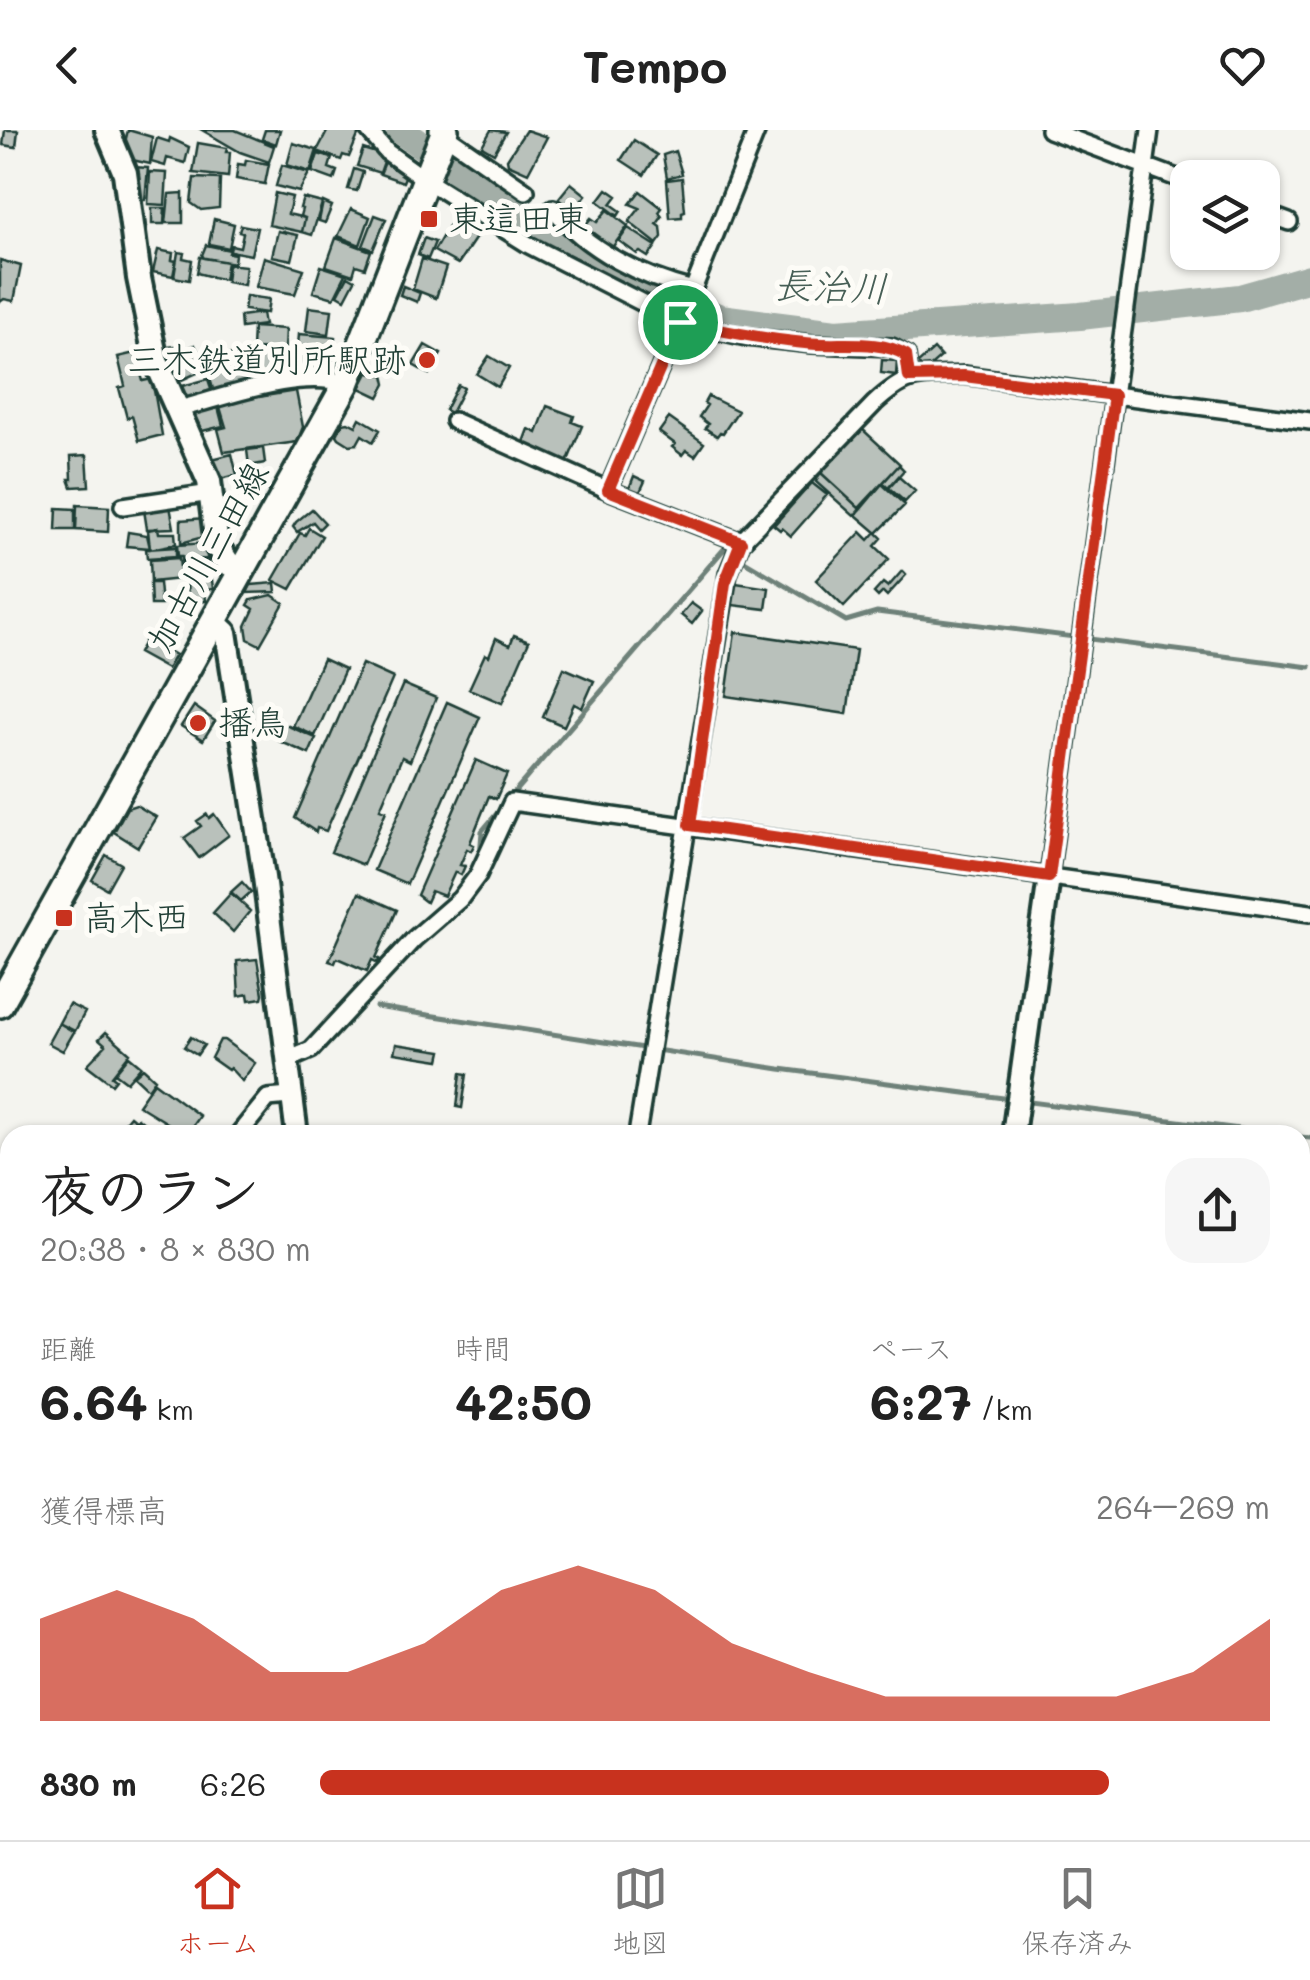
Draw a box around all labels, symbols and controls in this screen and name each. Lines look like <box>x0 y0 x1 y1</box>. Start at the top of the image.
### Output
text: Tempo <box>583 36 727 94</box>
icon: back <box>40 38 95 93</box>
icon: heart <box>1215 38 1270 93</box>
map controls <box>1170 160 1280 270</box>
button: layers <box>1170 160 1280 270</box>
place label: 東這田東 <box>449 194 589 240</box>
marker: 東這田東 <box>418 208 440 230</box>
water label: 長治川 <box>773 258 889 312</box>
pin <box>638 280 723 365</box>
icon: arrive <box>653 295 708 350</box>
place label: 三木鉄道別所駅跡 <box>127 335 407 381</box>
marker: 三木鉄道別所駅跡 <box>416 349 438 371</box>
street label: 加古川三田線 <box>135 453 277 659</box>
place label: 播鳥 <box>218 698 288 744</box>
marker: 播鳥 <box>187 712 209 734</box>
place label: 高木西 <box>84 893 189 939</box>
marker: 高木西 <box>53 907 75 929</box>
text: 夜のラン <box>40 1153 260 1225</box>
button: share <box>1165 1158 1270 1263</box>
text: 20:38 · 8 × 830 m <box>40 1227 311 1269</box>
text: 距離 <box>40 1330 96 1366</box>
text: 時間 <box>455 1330 511 1366</box>
text: ペース <box>870 1330 952 1366</box>
text: 6.64 <box>40 1367 148 1433</box>
text: 42:50 <box>455 1367 592 1433</box>
text: 6:27 <box>870 1367 972 1433</box>
text: km <box>148 1391 194 1427</box>
text: /km <box>972 1391 1033 1427</box>
text: 264–269 m <box>1096 1485 1270 1527</box>
text: 獲得標高 <box>40 1488 168 1530</box>
text: 830 m <box>40 1762 137 1804</box>
text: 6:26 <box>200 1762 266 1804</box>
tab: ホーム <box>177 1861 259 1961</box>
tab: 地図 <box>612 1861 668 1961</box>
tab: 保存済み <box>1021 1861 1133 1961</box>

